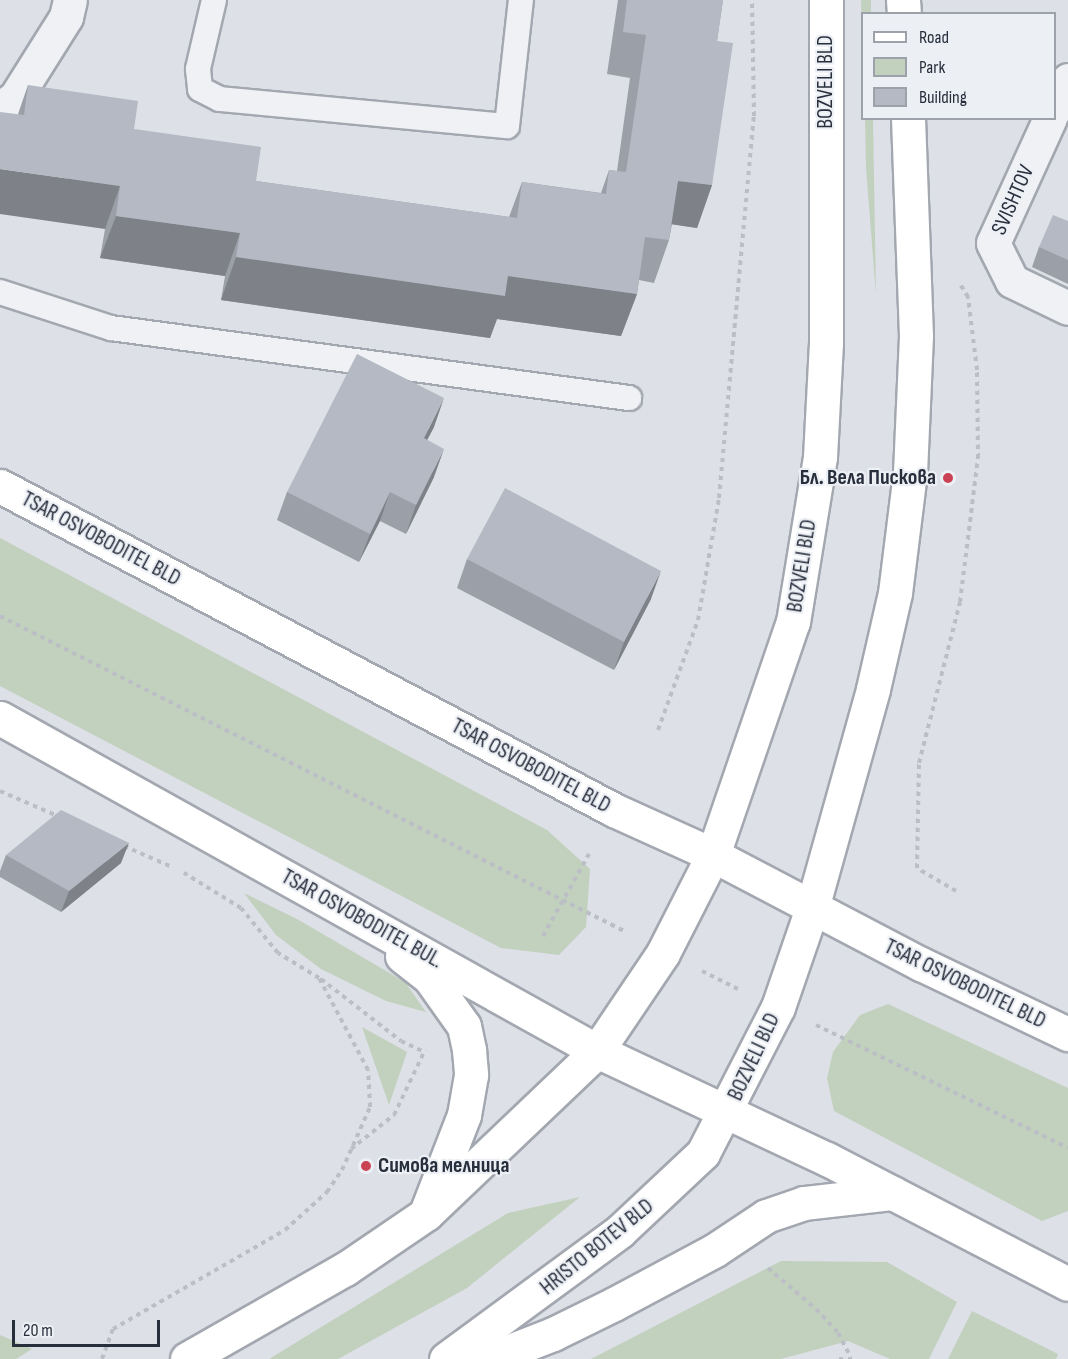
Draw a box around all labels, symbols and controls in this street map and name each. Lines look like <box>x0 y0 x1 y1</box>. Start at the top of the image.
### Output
legend <box>861 12 1056 120</box>
text: Road <box>919 27 949 48</box>
street label: BOZVELI BLD <box>813 35 839 129</box>
text: Park <box>919 57 945 78</box>
text: Building <box>919 87 967 108</box>
street label: SVISHTOV <box>986 161 1040 239</box>
place label: Бл. Вела Пискова <box>800 465 936 491</box>
marker: Бл. Вела Пискова <box>941 471 955 485</box>
street label: TSAR OSVOBODITEL BLD <box>17 486 185 592</box>
street label: BOZVELI BLD <box>782 518 822 614</box>
street label: TSAR OSVOBODITEL BLD <box>447 713 615 819</box>
street label: TSAR OSVOBODITEL BUL. <box>277 864 447 974</box>
street label: TSAR OSVOBODITEL BLD <box>880 933 1050 1035</box>
street label: BOZVELI BLD <box>722 1009 786 1105</box>
place label: Симова мелница <box>378 1153 509 1179</box>
marker: Симова мелница <box>359 1159 373 1173</box>
street label: HRISTO BOTEV BLD <box>535 1193 659 1301</box>
scale bar <box>15 1308 164 1346</box>
text: 20 m <box>23 1320 53 1341</box>

